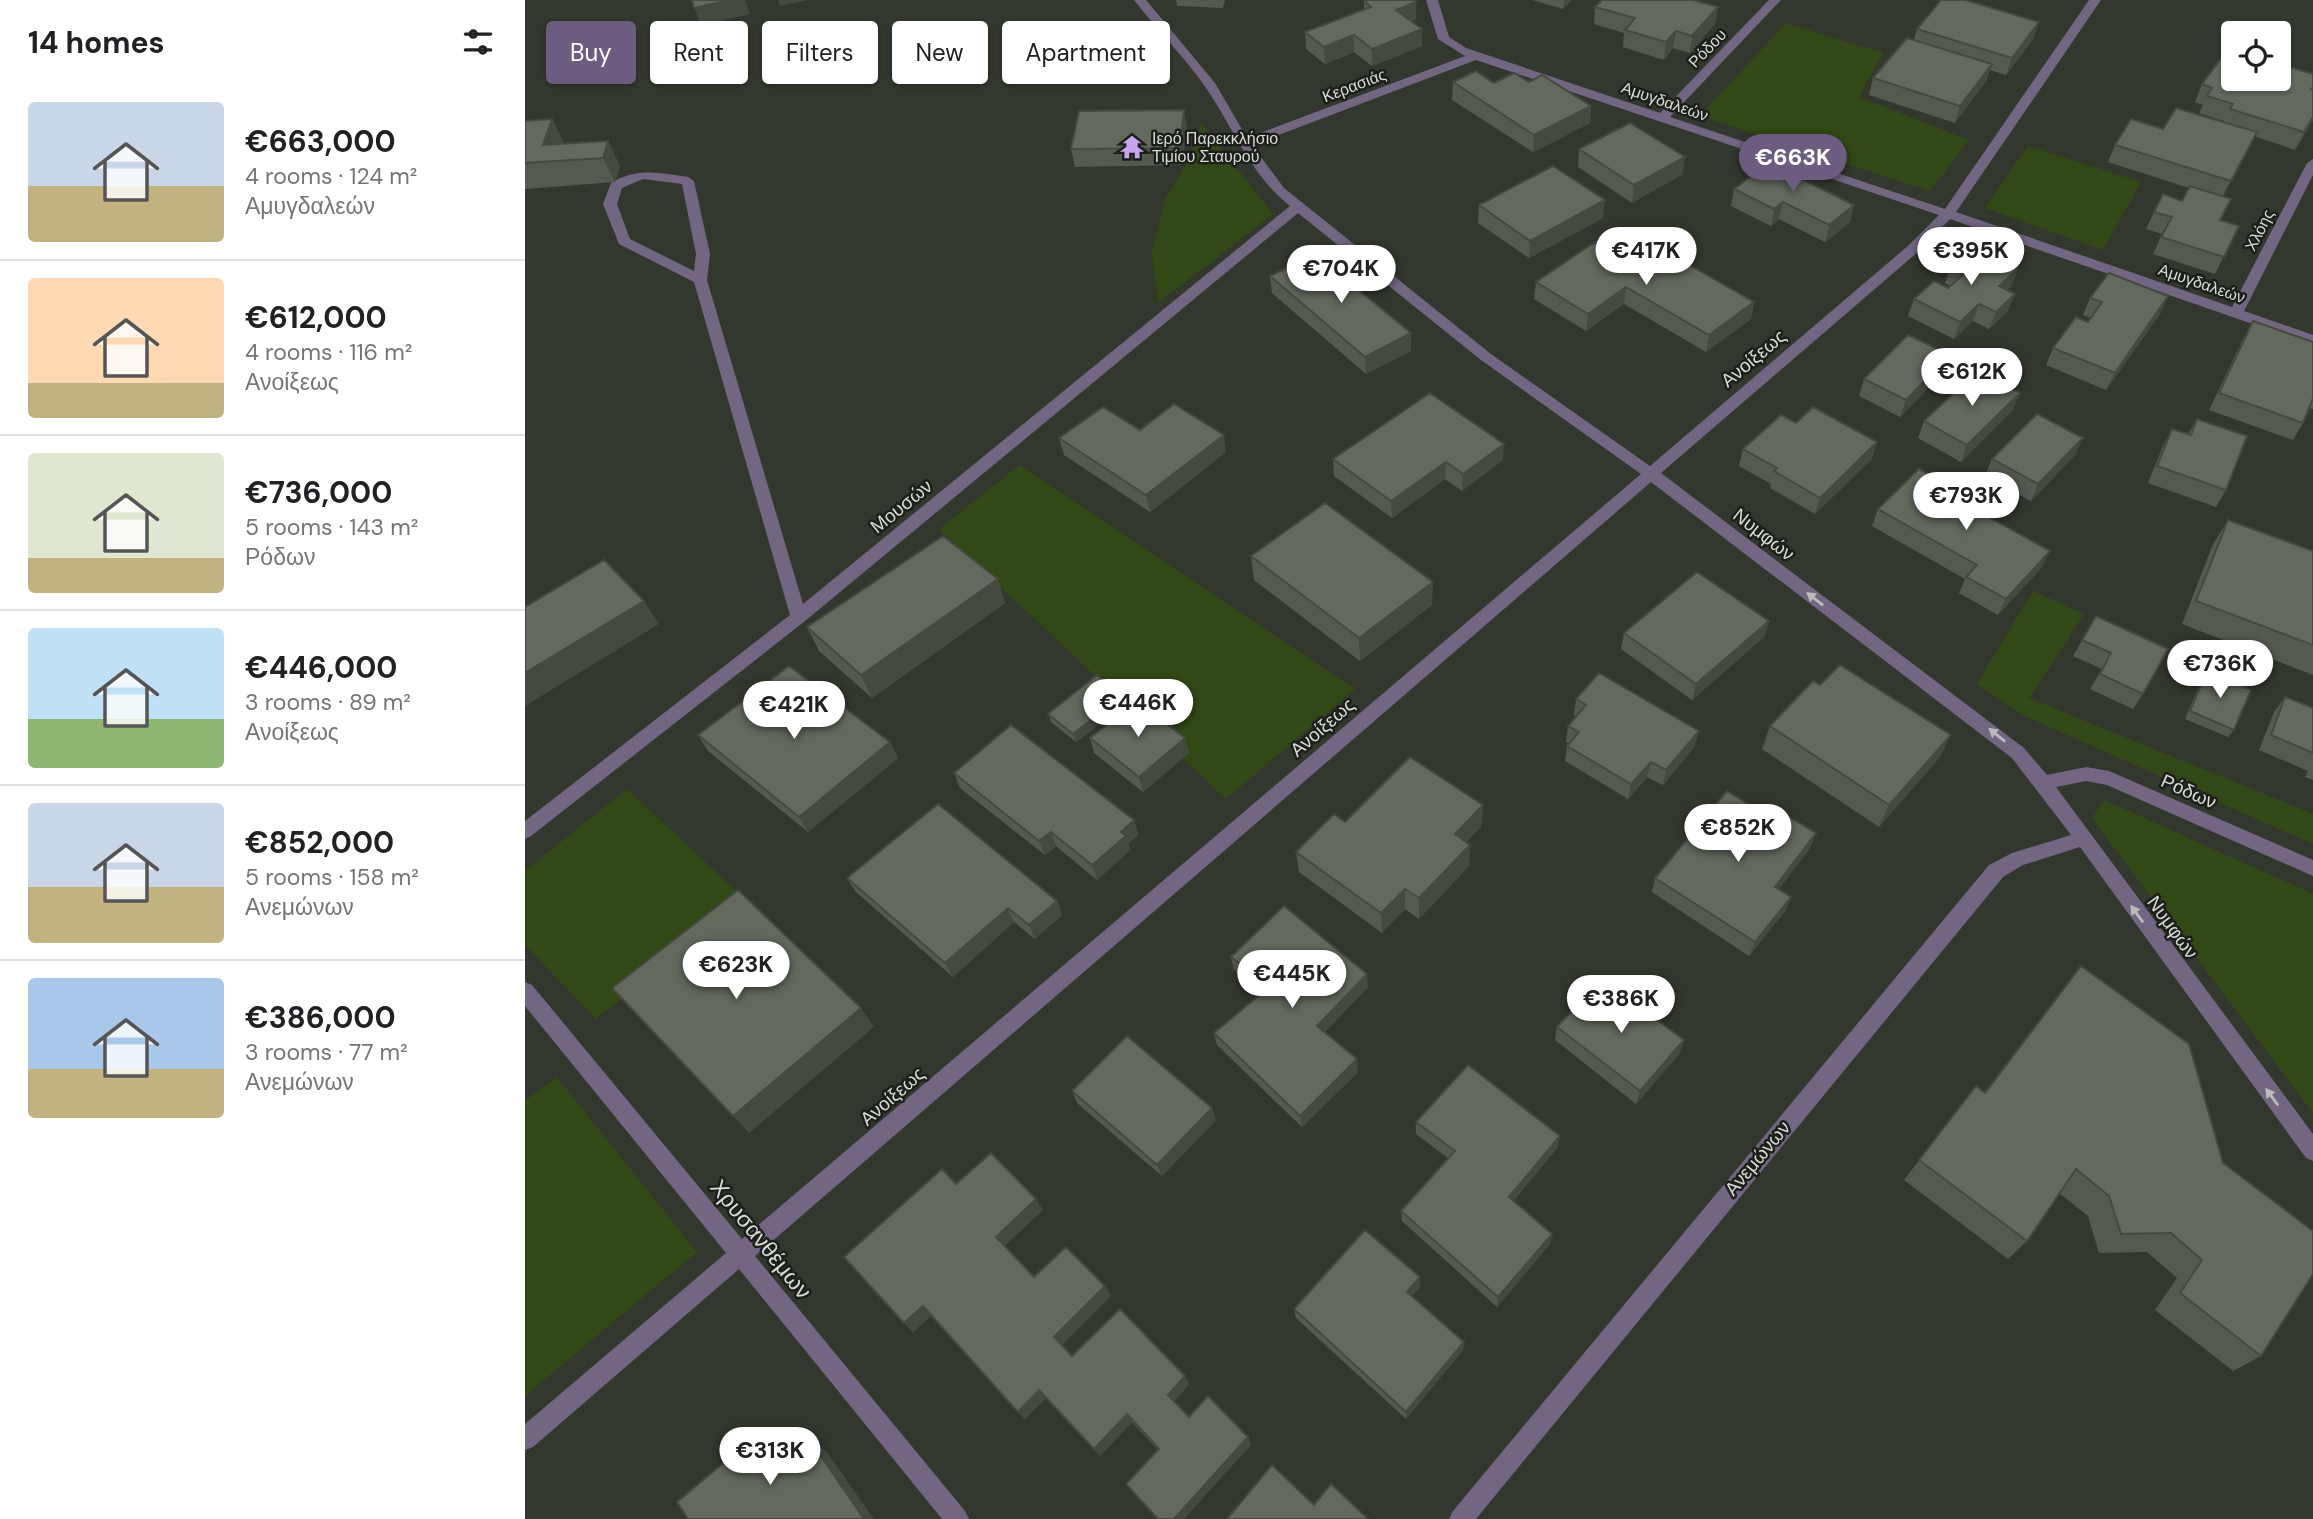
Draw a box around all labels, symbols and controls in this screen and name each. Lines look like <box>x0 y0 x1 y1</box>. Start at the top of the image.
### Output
chip: Buy <box>546 21 636 84</box>
chip: Rent <box>650 21 748 84</box>
chip: Filters <box>762 21 878 84</box>
chip: New <box>892 21 988 84</box>
chip: Apartment <box>1002 21 1170 84</box>
map controls <box>2221 21 2291 91</box>
button: locate <box>2221 21 2291 91</box>
text: 14 homes <box>28 23 165 62</box>
icon: filters <box>459 23 497 61</box>
street label: Ρόδου <box>1684 24 1731 72</box>
street label: Κερασιάς <box>1319 64 1389 107</box>
street label: Αμυγδαλεών <box>1619 77 1711 126</box>
text: €663,000 <box>245 122 396 161</box>
place label: Ιερό Παρεκκλήσιο Τιμίου Σταυρού <box>1152 128 1278 167</box>
icon: home <box>84 130 168 214</box>
temple icon: Ιερό Παρεκκλήσιο Τιμίου Σταυρού <box>1118 133 1146 161</box>
pin: €663K <box>1744 134 1842 194</box>
text: €663K <box>1755 142 1831 172</box>
text: 4 rooms · 124 m² <box>245 161 417 191</box>
text: Αμυγδαλεών <box>245 191 375 221</box>
street label: Χλόης <box>2240 206 2279 255</box>
pin: €417K <box>1597 228 1695 287</box>
pin: €395K <box>1922 228 2020 287</box>
text: €417K <box>1612 235 1680 265</box>
text: €395K <box>1933 235 2009 265</box>
pin: €704K <box>1292 246 1390 305</box>
text: €704K <box>1303 253 1379 283</box>
street label: Αμυγδαλεών <box>2156 259 2248 308</box>
text: €612,000 <box>245 298 387 337</box>
icon: home <box>84 306 168 390</box>
street label: Ανοίξεως <box>1716 324 1791 393</box>
text: 4 rooms · 116 m² <box>245 337 412 367</box>
pin: €612K <box>1923 348 2021 408</box>
text: €612K <box>1937 356 2007 386</box>
text: Ανοίξεως <box>245 367 339 397</box>
pin: €793K <box>1917 472 2015 532</box>
text: €736,000 <box>245 473 392 512</box>
street label: Μουσών <box>865 474 937 539</box>
text: €793K <box>1929 480 2003 510</box>
icon: home <box>84 481 168 565</box>
street label: Νυμφών <box>1728 502 1800 566</box>
text: 5 rooms · 143 m² <box>245 512 418 542</box>
text: Ρόδων <box>245 542 315 572</box>
one-way arrow <box>1806 592 1824 607</box>
pin: €736K <box>2171 640 2269 700</box>
text: €446,000 <box>245 648 397 687</box>
text: €736K <box>2183 648 2257 678</box>
icon: home <box>84 656 168 740</box>
pin: €446K <box>1089 680 1187 739</box>
pin: €421K <box>745 682 843 741</box>
text: 3 rooms · 89 m² <box>245 687 411 717</box>
text: €446K <box>1099 687 1177 717</box>
text: €421K <box>759 689 829 719</box>
street label: Ανοίξεως <box>1285 692 1360 762</box>
text: Ανοίξεως <box>245 717 339 747</box>
one-way arrow <box>1989 728 2007 743</box>
street label: Ρόδων <box>2157 768 2220 815</box>
pin: €852K <box>1689 804 1787 864</box>
text: €852K <box>1700 812 1776 842</box>
text: €852,000 <box>245 823 394 862</box>
icon: home <box>84 831 168 915</box>
text: 5 rooms · 158 m² <box>245 862 419 892</box>
street label: Νυμφών <box>2141 891 2204 964</box>
text: Ανεμώνων <box>245 892 354 922</box>
one-way arrow <box>2130 905 2145 923</box>
pin: €623K <box>687 942 785 1001</box>
text: €623K <box>699 949 773 979</box>
pin: €445K <box>1243 950 1341 1010</box>
text: €445K <box>1253 958 1331 988</box>
pin: €386K <box>1572 976 1670 1035</box>
text: €386K <box>1583 983 1659 1013</box>
text: €386,000 <box>245 998 396 1037</box>
icon: home <box>84 1006 168 1090</box>
text: 3 rooms · 77 m² <box>245 1037 408 1067</box>
street label: Ανοίξεως <box>855 1061 930 1131</box>
text: Ανεμώνων <box>245 1067 354 1097</box>
one-way arrow <box>2265 1088 2280 1106</box>
street label: Ανεμώνων <box>1719 1116 1796 1201</box>
street label: Χρυσανθέμων <box>703 1173 819 1305</box>
pin: €313K <box>721 1428 819 1487</box>
text: €313K <box>735 1435 805 1465</box>

